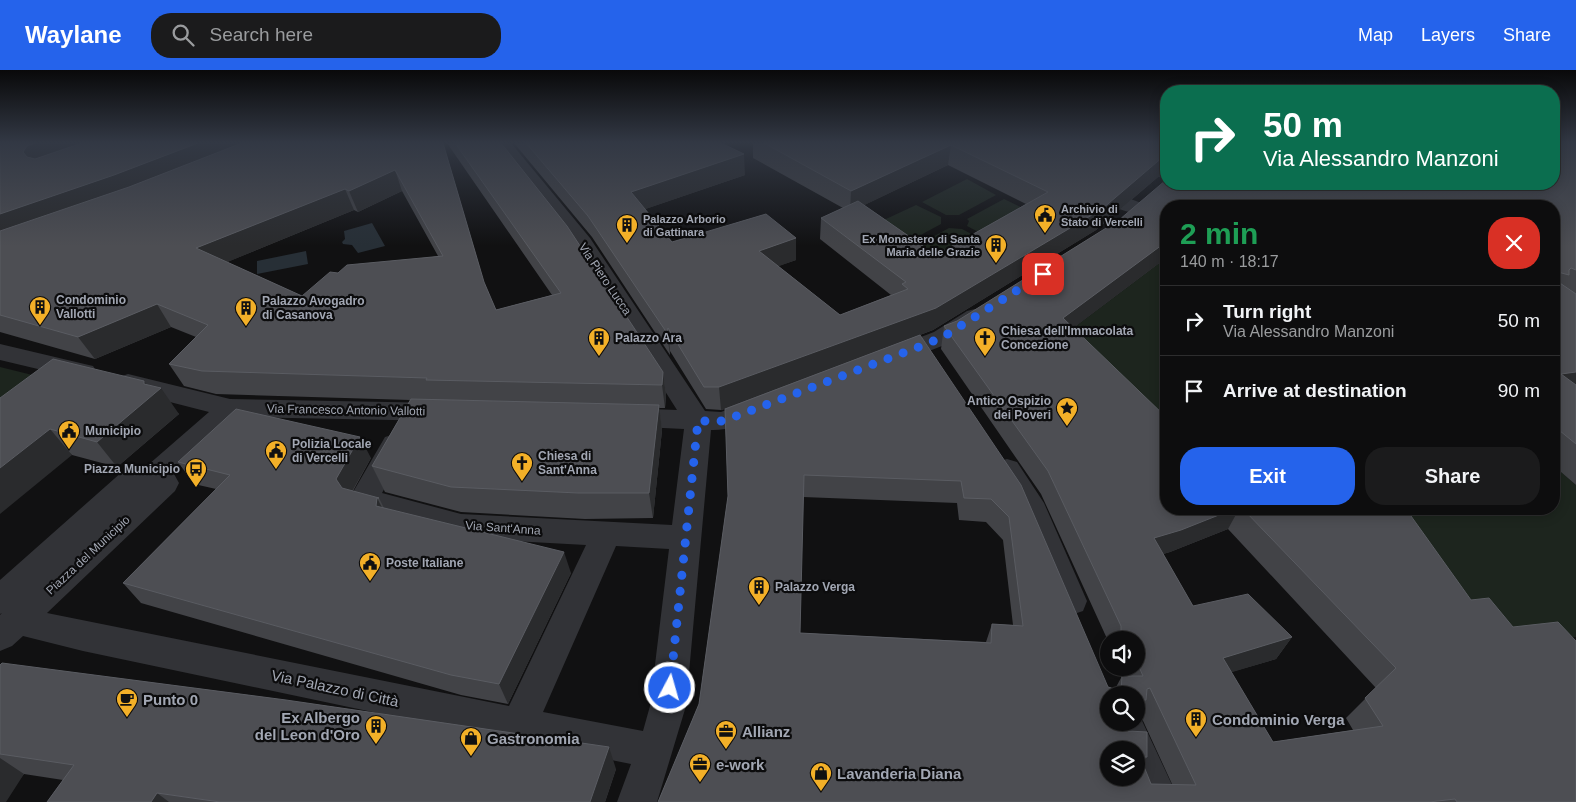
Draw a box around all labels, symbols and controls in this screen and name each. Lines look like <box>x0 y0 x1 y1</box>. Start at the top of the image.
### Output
search box <box>151 13 501 58</box>
text: Waylane <box>25 21 121 48</box>
icon: search <box>169 21 197 49</box>
text: Search here <box>209 24 313 45</box>
text: Map <box>1358 25 1393 45</box>
text: Layers <box>1421 25 1475 45</box>
text: Share <box>1503 25 1551 45</box>
icon: right <box>1180 105 1245 170</box>
text: 50 m <box>1263 105 1343 144</box>
text: Via Alessandro Manzoni <box>1263 146 1499 171</box>
public building icon: Archivio di Stato di Vercelli <box>1033 203 1057 234</box>
place label: Archivio di Stato di Vercelli <box>1061 203 1143 228</box>
building icon: Palazzo Arborio di Gattinara <box>615 213 639 244</box>
place label: Palazzo Arborio di Gattinara <box>643 213 726 238</box>
text: 2 min <box>1180 217 1258 250</box>
button: close <box>1488 217 1540 269</box>
place label: Ex Monastero di Santa Maria delle Grazie <box>862 233 981 258</box>
building icon: Ex Monastero di Santa Maria delle Grazie <box>984 233 1008 264</box>
street label: Via Piero Lucca <box>576 240 634 318</box>
pin <box>1022 253 1064 295</box>
text: 140 m · 18:17 <box>1180 253 1279 270</box>
icon: arrive <box>1029 260 1057 288</box>
place label: Condominio Vallotti <box>56 293 126 321</box>
place label: Palazzo Avogadro di Casanova <box>262 294 364 322</box>
building icon: Condominio Vallotti <box>28 295 52 326</box>
building icon: Palazzo Avogadro di Casanova <box>234 296 258 327</box>
text: Turn right <box>1223 301 1311 322</box>
icon: right <box>1180 307 1208 335</box>
text: 50 m <box>1498 310 1540 331</box>
text: Via Alessandro Manzoni <box>1223 323 1394 340</box>
place label: Chiesa dell'Immacolata Concezione <box>1001 324 1134 352</box>
building icon: Palazzo Ara <box>587 326 611 357</box>
church icon: Chiesa dell'Immacolata Concezione <box>973 326 997 357</box>
place label: Palazzo Ara <box>615 331 682 345</box>
icon: arrive <box>1180 377 1208 405</box>
text: Arrive at destination <box>1223 380 1407 401</box>
text: 90 m <box>1498 380 1540 401</box>
place label: Antico Ospizio dei Poveri <box>967 394 1051 422</box>
place icon: Antico Ospizio dei Poveri <box>1055 396 1079 427</box>
street label: Via Francesco Antonio Vallotti <box>267 402 425 418</box>
public building icon: Municipio <box>57 419 81 450</box>
place label: Municipio <box>85 424 141 438</box>
place label: Polizia Locale di Vercelli <box>292 437 372 465</box>
public building icon: Polizia Locale di Vercelli <box>264 439 288 470</box>
button: Exit <box>1180 447 1355 505</box>
button: Share <box>1365 447 1540 505</box>
place label: Chiesa di Sant'Anna <box>538 449 597 477</box>
church icon: Chiesa di Sant'Anna <box>510 451 534 482</box>
bus stop icon: Piazza Municipio <box>184 457 208 488</box>
place label: Piazza Municipio <box>84 462 180 476</box>
street label: Piazza del Municipio <box>43 512 133 597</box>
street label: Via Sant'Anna <box>465 518 541 538</box>
public building icon: Poste Italiane <box>358 551 382 582</box>
place label: Poste Italiane <box>386 556 464 570</box>
building icon: Palazzo Verga <box>747 575 771 606</box>
place label: Palazzo Verga <box>775 580 855 594</box>
map controls <box>1100 631 1145 786</box>
button: sound <box>1100 631 1145 676</box>
position arrow <box>643 661 695 713</box>
street label: Via Palazzo di Città <box>270 666 401 710</box>
button: search <box>1100 686 1145 731</box>
cafe icon: Punto 0 <box>115 687 139 718</box>
place label: Punto 0 <box>143 691 198 708</box>
building icon: Condominio Verga <box>1184 707 1208 738</box>
place label: Ex Albergo del Leon d'Oro <box>255 709 360 743</box>
place label: Condominio Verga <box>1212 711 1345 728</box>
building icon: Ex Albergo del Leon d'Oro <box>364 714 388 745</box>
office icon: Allianz <box>714 719 738 750</box>
place label: Allianz <box>742 723 790 740</box>
shop icon: Gastronomia <box>459 726 483 757</box>
place label: Gastronomia <box>487 730 580 747</box>
button: layers <box>1100 741 1145 786</box>
office icon: e-work <box>688 752 712 783</box>
place label: e-work <box>716 756 765 773</box>
shop icon: Lavanderia Diana <box>809 761 833 792</box>
place label: Lavanderia Diana <box>837 765 962 782</box>

